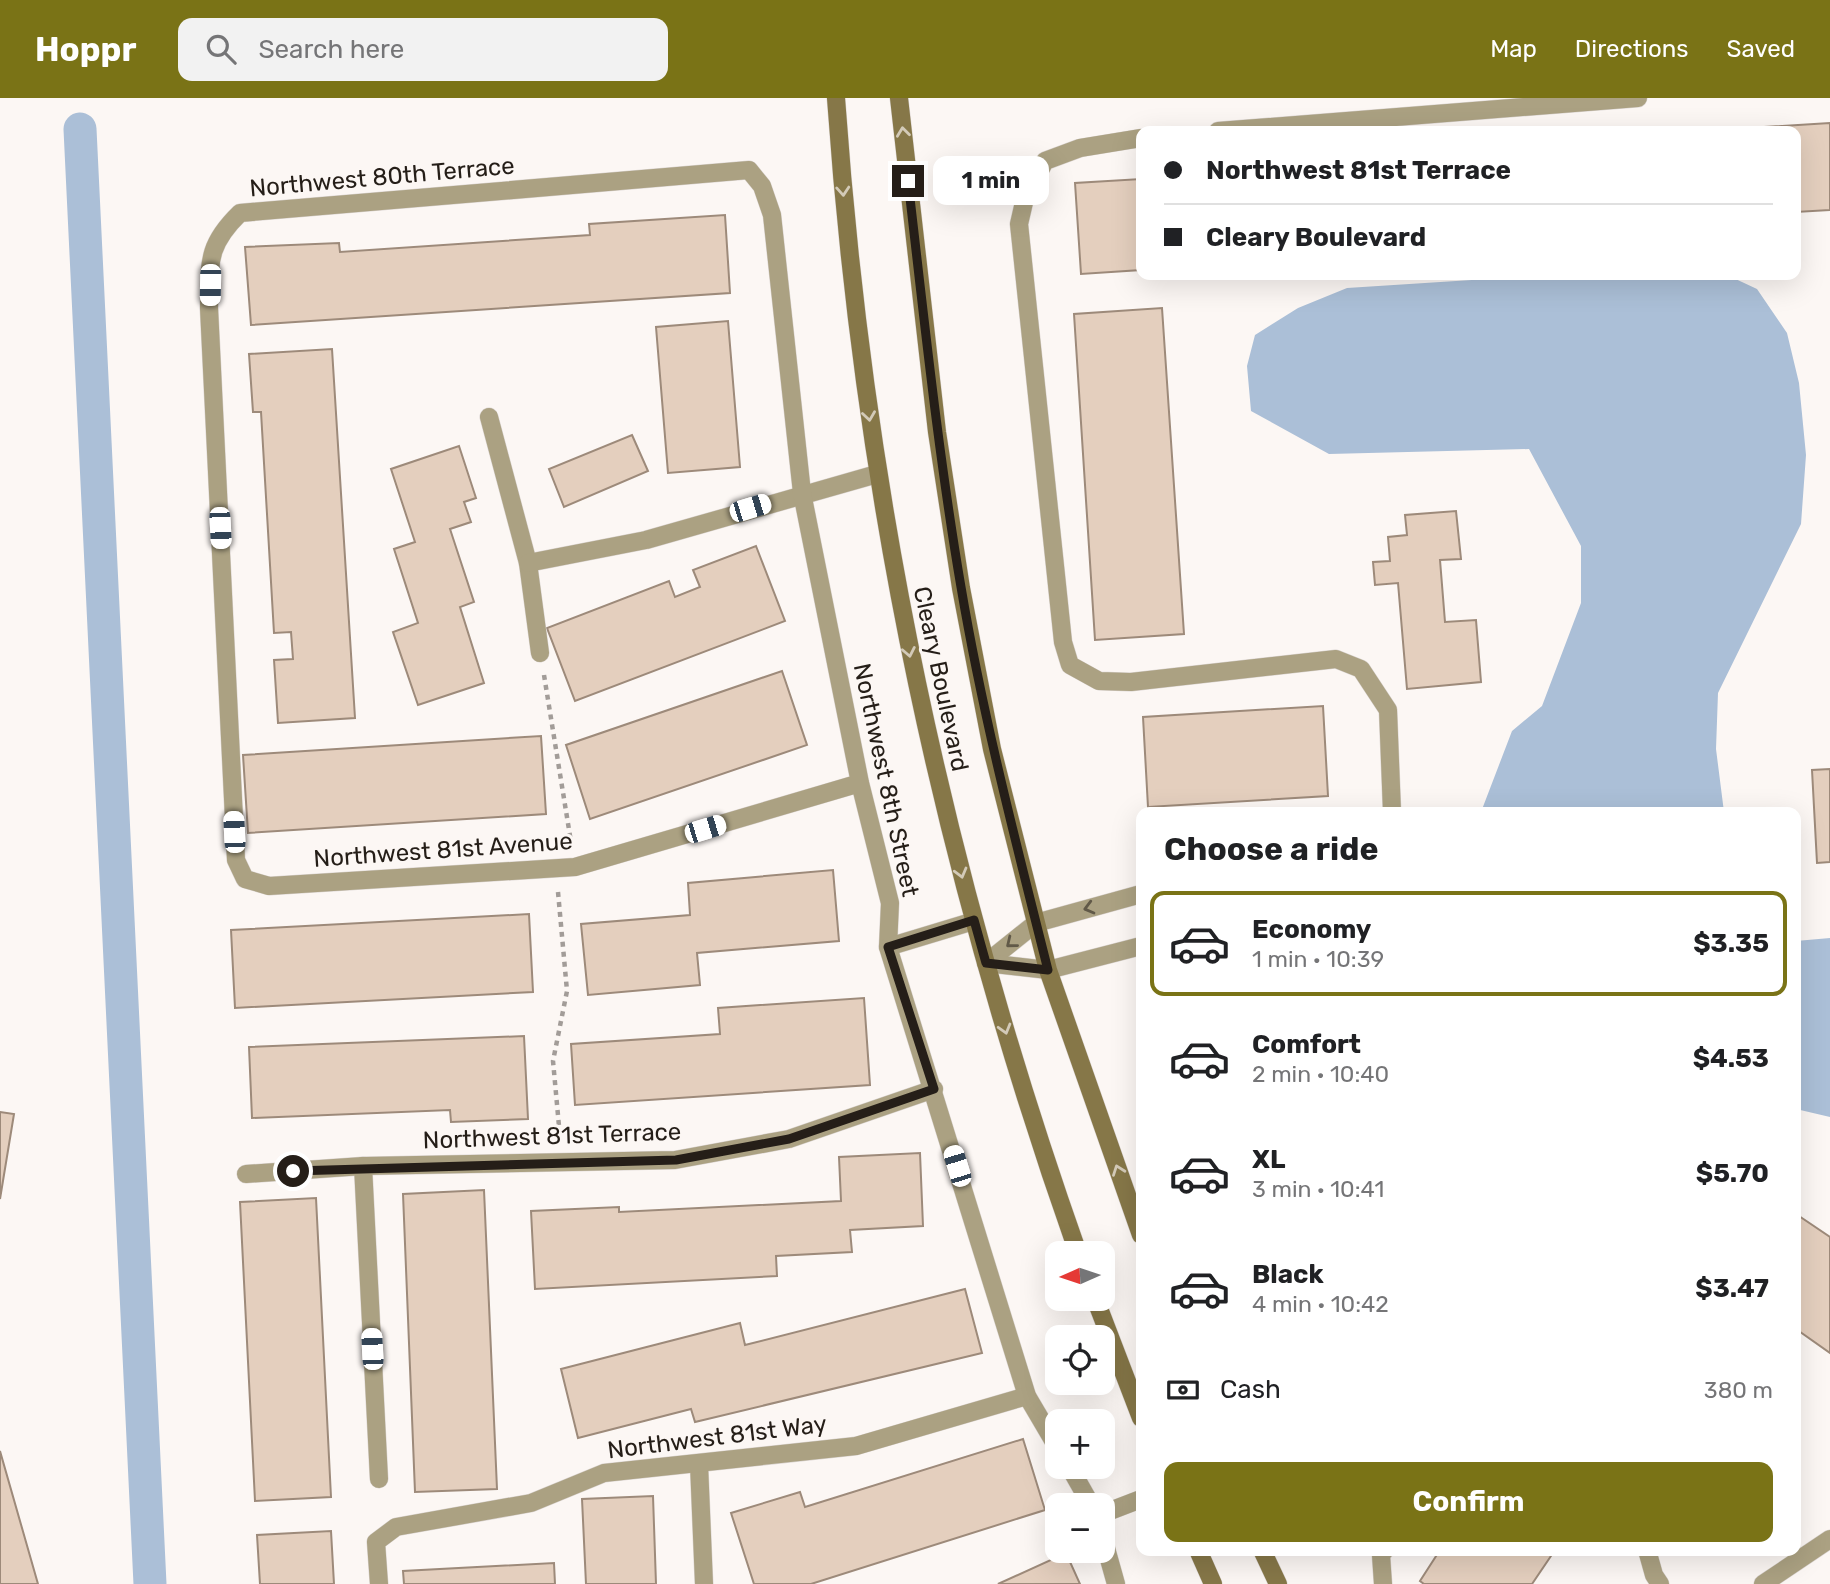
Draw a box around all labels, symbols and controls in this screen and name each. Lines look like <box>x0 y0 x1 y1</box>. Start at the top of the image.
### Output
search box <box>178 18 668 81</box>
text: Hoppr <box>35 30 136 69</box>
icon: search <box>202 30 240 68</box>
text: Search here <box>258 34 404 65</box>
text: Map <box>1490 35 1537 63</box>
text: Directions <box>1575 35 1688 63</box>
text: Saved <box>1726 35 1795 63</box>
one-way arrow <box>895 126 910 137</box>
street label: Northwest 80th Terrace <box>248 151 516 203</box>
text: Northwest 81st Terrace <box>1206 155 1511 186</box>
callout: 1 min <box>932 156 1048 206</box>
route end <box>892 165 924 197</box>
text: 1 min <box>962 166 1020 194</box>
one-way arrow <box>835 185 850 196</box>
text: Cleary Boulevard <box>1206 222 1426 253</box>
car <box>200 264 221 306</box>
one-way arrow <box>862 411 877 422</box>
car <box>727 492 774 524</box>
car <box>209 506 232 550</box>
street label: Cleary Boulevard <box>908 584 974 774</box>
one-way arrow <box>900 646 915 658</box>
street label: Northwest 8th Street <box>848 661 924 899</box>
car <box>223 810 246 854</box>
car <box>682 813 729 845</box>
street label: Northwest 81st Avenue <box>312 827 574 873</box>
text: Choose a ride <box>1164 830 1378 868</box>
one-way arrow <box>953 867 967 879</box>
one-way arrow <box>1083 900 1095 914</box>
icon: car <box>1168 912 1231 975</box>
text: Economy <box>1252 914 1371 945</box>
text: $3.35 <box>1693 928 1769 959</box>
one-way arrow <box>1006 935 1019 947</box>
text: 1 min · 10:39 <box>1252 945 1384 973</box>
one-way arrow <box>996 1023 1011 1035</box>
icon: car <box>1168 1027 1231 1090</box>
text: Comfort <box>1252 1029 1361 1060</box>
text: $4.53 <box>1693 1043 1769 1074</box>
text: 2 min · 10:40 <box>1252 1060 1389 1088</box>
street label: Northwest 81st Terrace <box>422 1117 682 1155</box>
icon: car <box>1168 1142 1231 1205</box>
car <box>941 1143 974 1189</box>
text: XL <box>1252 1144 1285 1175</box>
route start <box>277 1155 309 1187</box>
text: $5.70 <box>1696 1158 1769 1189</box>
one-way arrow <box>1112 1165 1126 1177</box>
text: 3 min · 10:41 <box>1252 1175 1384 1203</box>
north arrow <box>1045 1241 1115 1311</box>
map controls <box>1045 1241 1115 1563</box>
icon: car <box>1168 1257 1231 1320</box>
text: Black <box>1252 1259 1324 1290</box>
text: $3.47 <box>1695 1273 1769 1304</box>
text: 4 min · 10:42 <box>1252 1290 1389 1318</box>
button: locate <box>1045 1325 1115 1395</box>
car <box>361 1327 384 1371</box>
icon: cash <box>1164 1371 1202 1409</box>
text: Cash <box>1220 1374 1281 1405</box>
text: 380 m <box>1704 1376 1773 1404</box>
button: + <box>1045 1409 1115 1479</box>
street label: Northwest 81st Way <box>606 1410 828 1464</box>
button: Confirm <box>1164 1462 1773 1542</box>
button: − <box>1045 1493 1115 1563</box>

